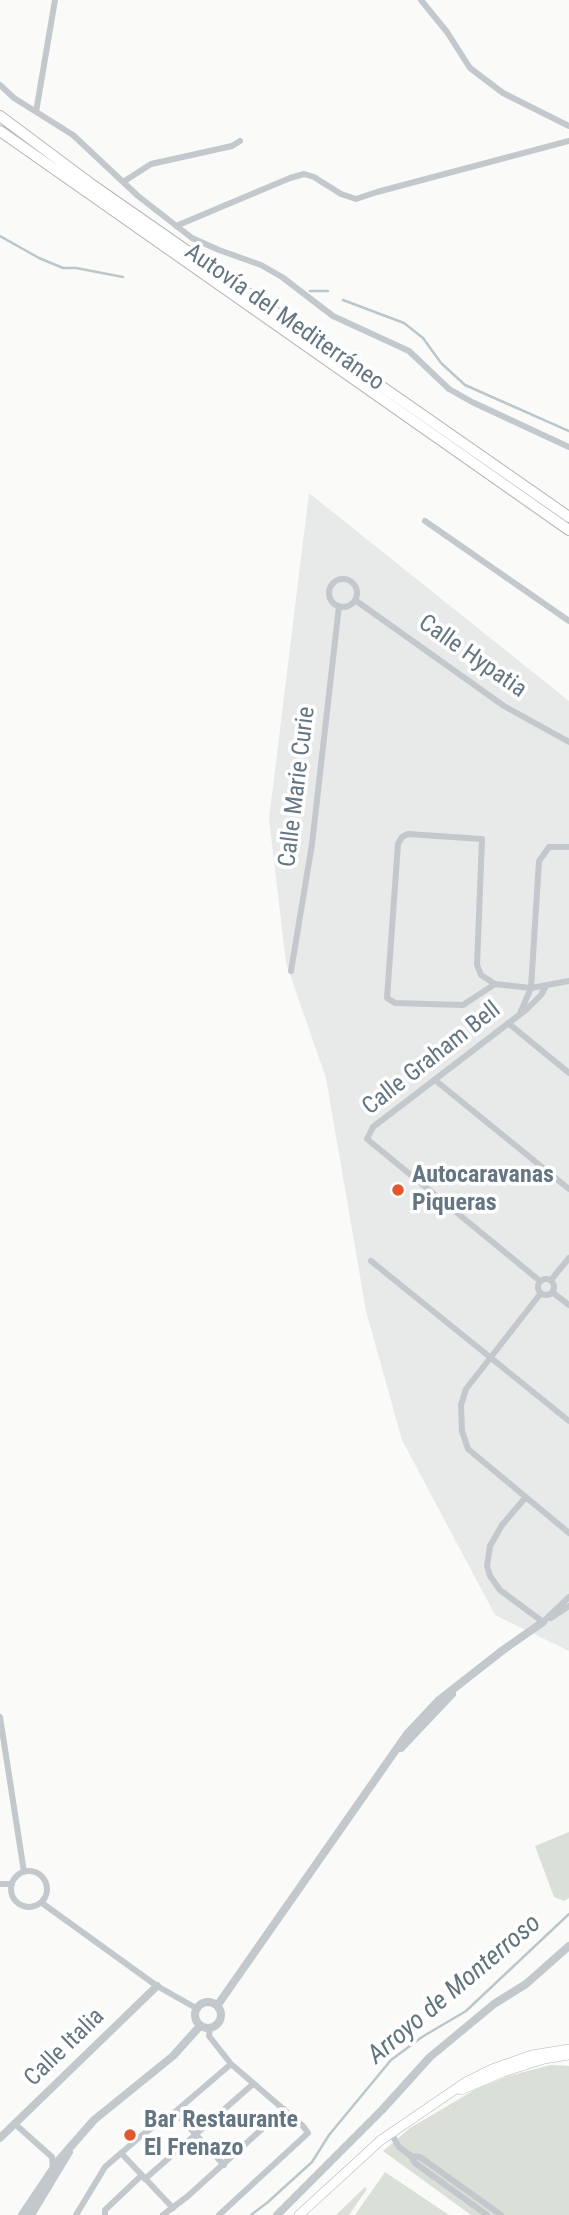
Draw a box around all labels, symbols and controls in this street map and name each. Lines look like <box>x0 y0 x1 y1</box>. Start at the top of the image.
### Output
street label: Autovía del Mediterráneo <box>179 238 389 398</box>
street label: Calle Hypatia <box>412 609 532 705</box>
street label: Calle Marie Curie <box>274 705 322 869</box>
street label: Calle Graham Bell <box>357 996 507 1122</box>
place label: Autocaravanas Piqueras <box>412 1162 554 1218</box>
marker: Autocaravanas Piqueras <box>390 1182 406 1198</box>
water label: Arroyo de Monterroso <box>362 1909 548 2071</box>
street label: Calle Italia <box>19 2003 111 2093</box>
place label: Bar Restaurante El Frenazo <box>144 2107 298 2163</box>
marker: Bar Restaurante El Frenazo <box>122 2127 138 2143</box>

